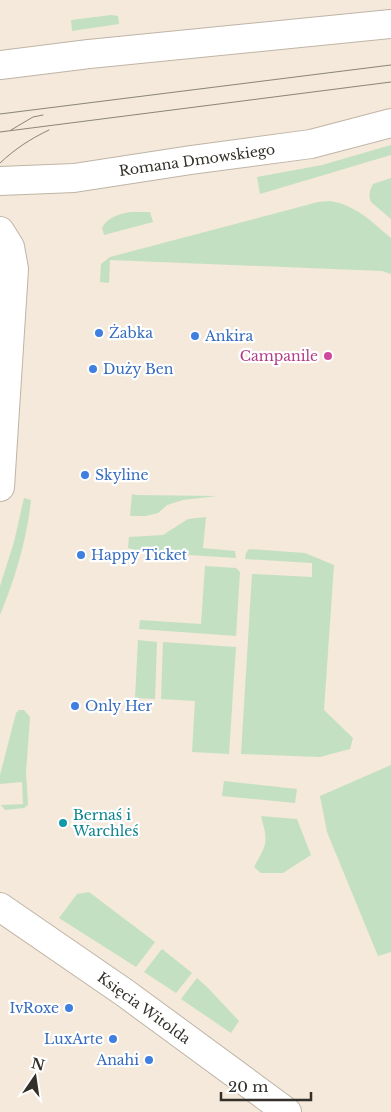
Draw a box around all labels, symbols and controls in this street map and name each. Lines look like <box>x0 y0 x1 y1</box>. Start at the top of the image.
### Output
street label: Romana Dmowskiego <box>118 140 276 180</box>
place label: Żabka <box>109 324 153 342</box>
marker: Żabka <box>93 327 105 339</box>
place label: Ankira <box>204 327 254 345</box>
marker: Ankira <box>189 330 201 342</box>
place label: Campanile <box>240 347 318 365</box>
marker: Campanile <box>322 350 334 362</box>
place label: Duży Ben <box>103 360 174 378</box>
marker: Duży Ben <box>87 363 99 375</box>
place label: Skyline <box>95 466 148 484</box>
marker: Skyline <box>79 469 91 481</box>
place label: Happy Ticket <box>91 546 188 564</box>
marker: Happy Ticket <box>75 549 87 561</box>
place label: Only Her <box>85 697 153 715</box>
marker: Only Her <box>69 700 81 712</box>
place label: Bernaś i Warchleś <box>72 806 139 840</box>
marker: Bernaś i Warchleś <box>57 817 69 829</box>
street label: Księcia Witolda <box>94 968 194 1048</box>
place label: IvRoxe <box>10 999 59 1017</box>
marker: IvRoxe <box>63 1002 75 1014</box>
place label: LuxArte <box>44 1030 103 1048</box>
marker: LuxArte <box>107 1033 119 1045</box>
place label: Anahi <box>95 1051 139 1069</box>
north arrow <box>10 1052 60 1102</box>
text: N <box>29 1054 46 1075</box>
marker: Anahi <box>143 1054 155 1066</box>
scale bar <box>221 1070 311 1102</box>
text: 20 m <box>228 1077 268 1096</box>

